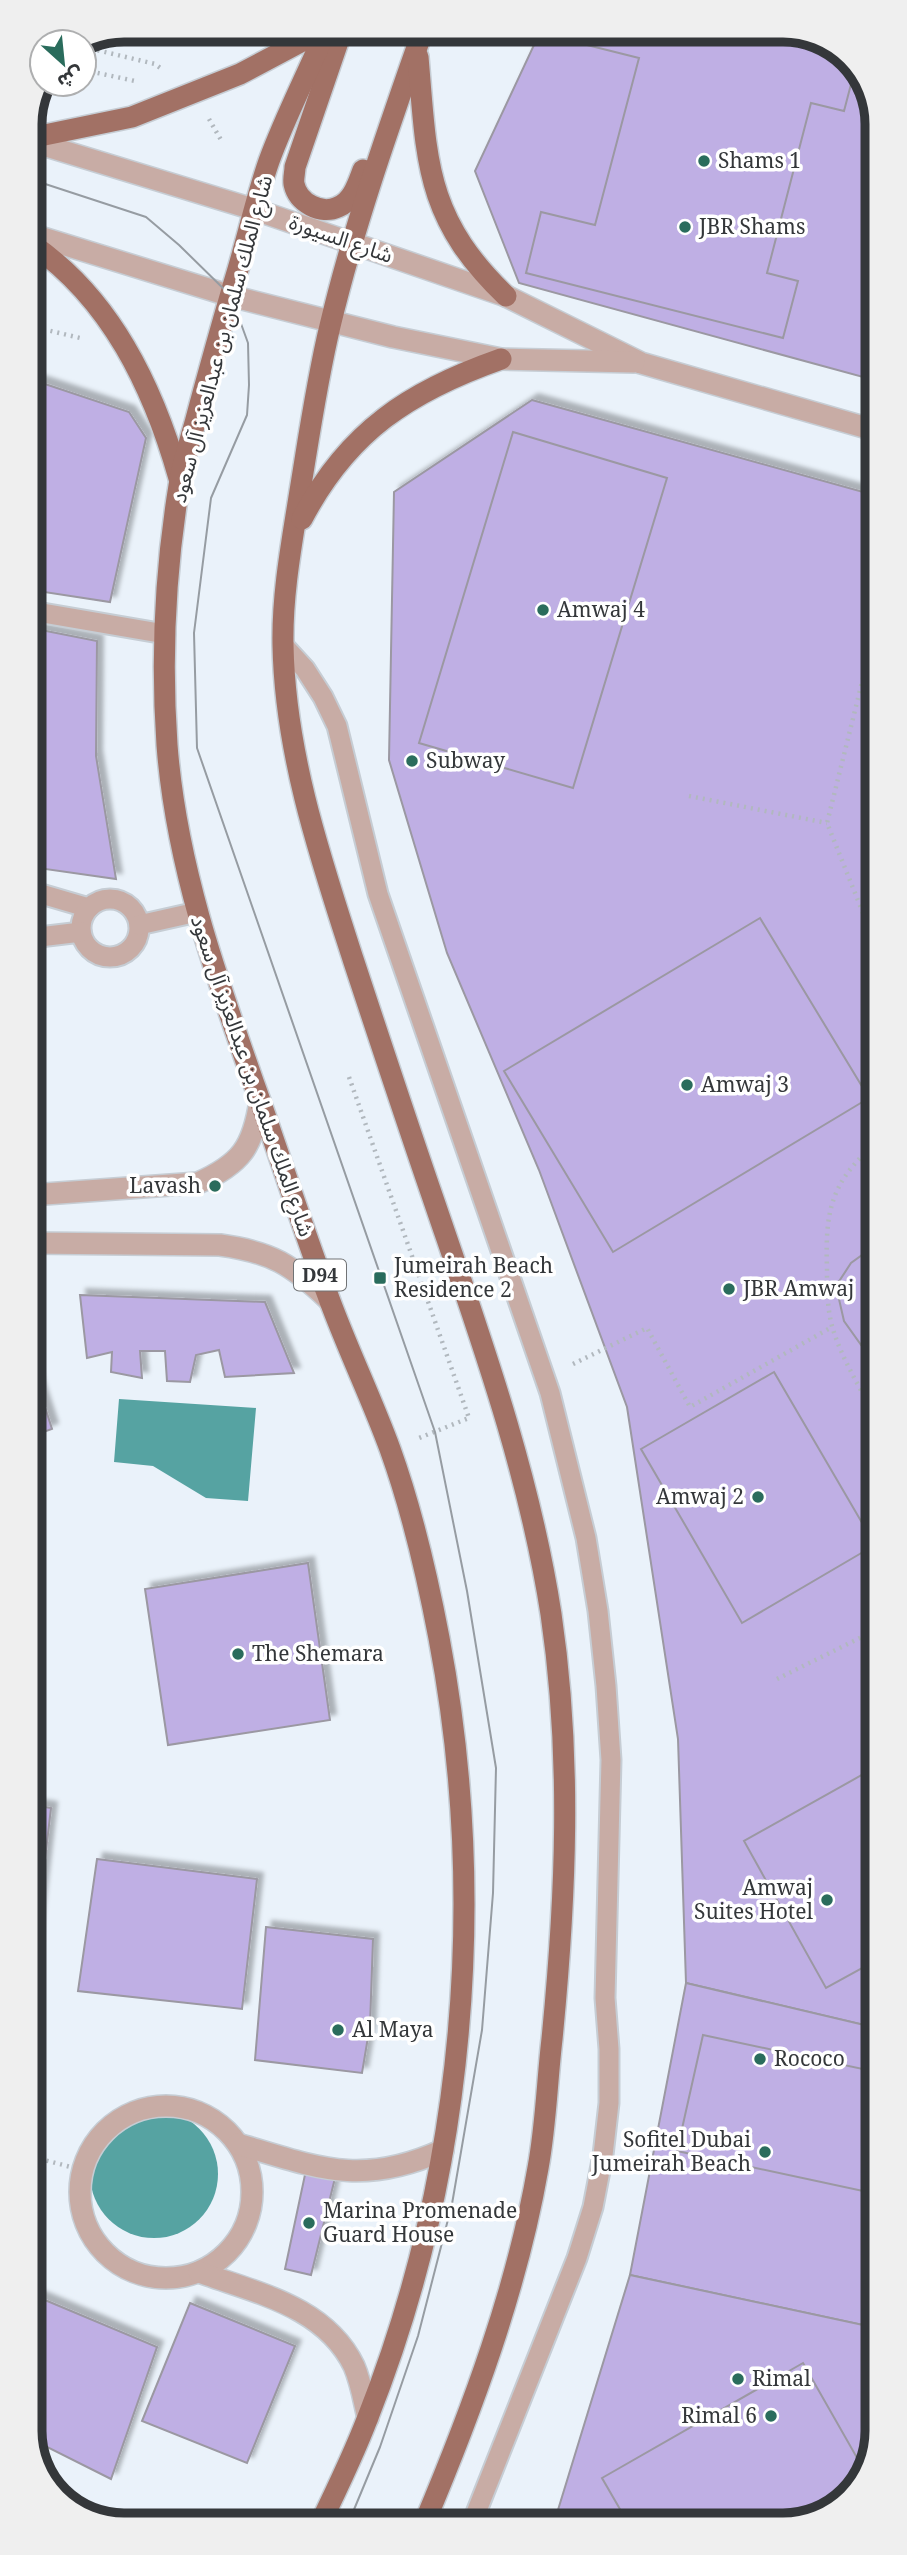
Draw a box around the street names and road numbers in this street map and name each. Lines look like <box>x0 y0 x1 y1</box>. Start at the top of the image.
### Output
street label: شارع الملك سلمان بن عبدالعزيز آل سعود <box>164 172 280 506</box>
street label: شارع السيورة <box>285 207 397 271</box>
street label: شارع الملك سلمان بن عبدالعزيز آل سعود <box>183 911 321 1241</box>
road number: D94 <box>294 1260 346 1290</box>

